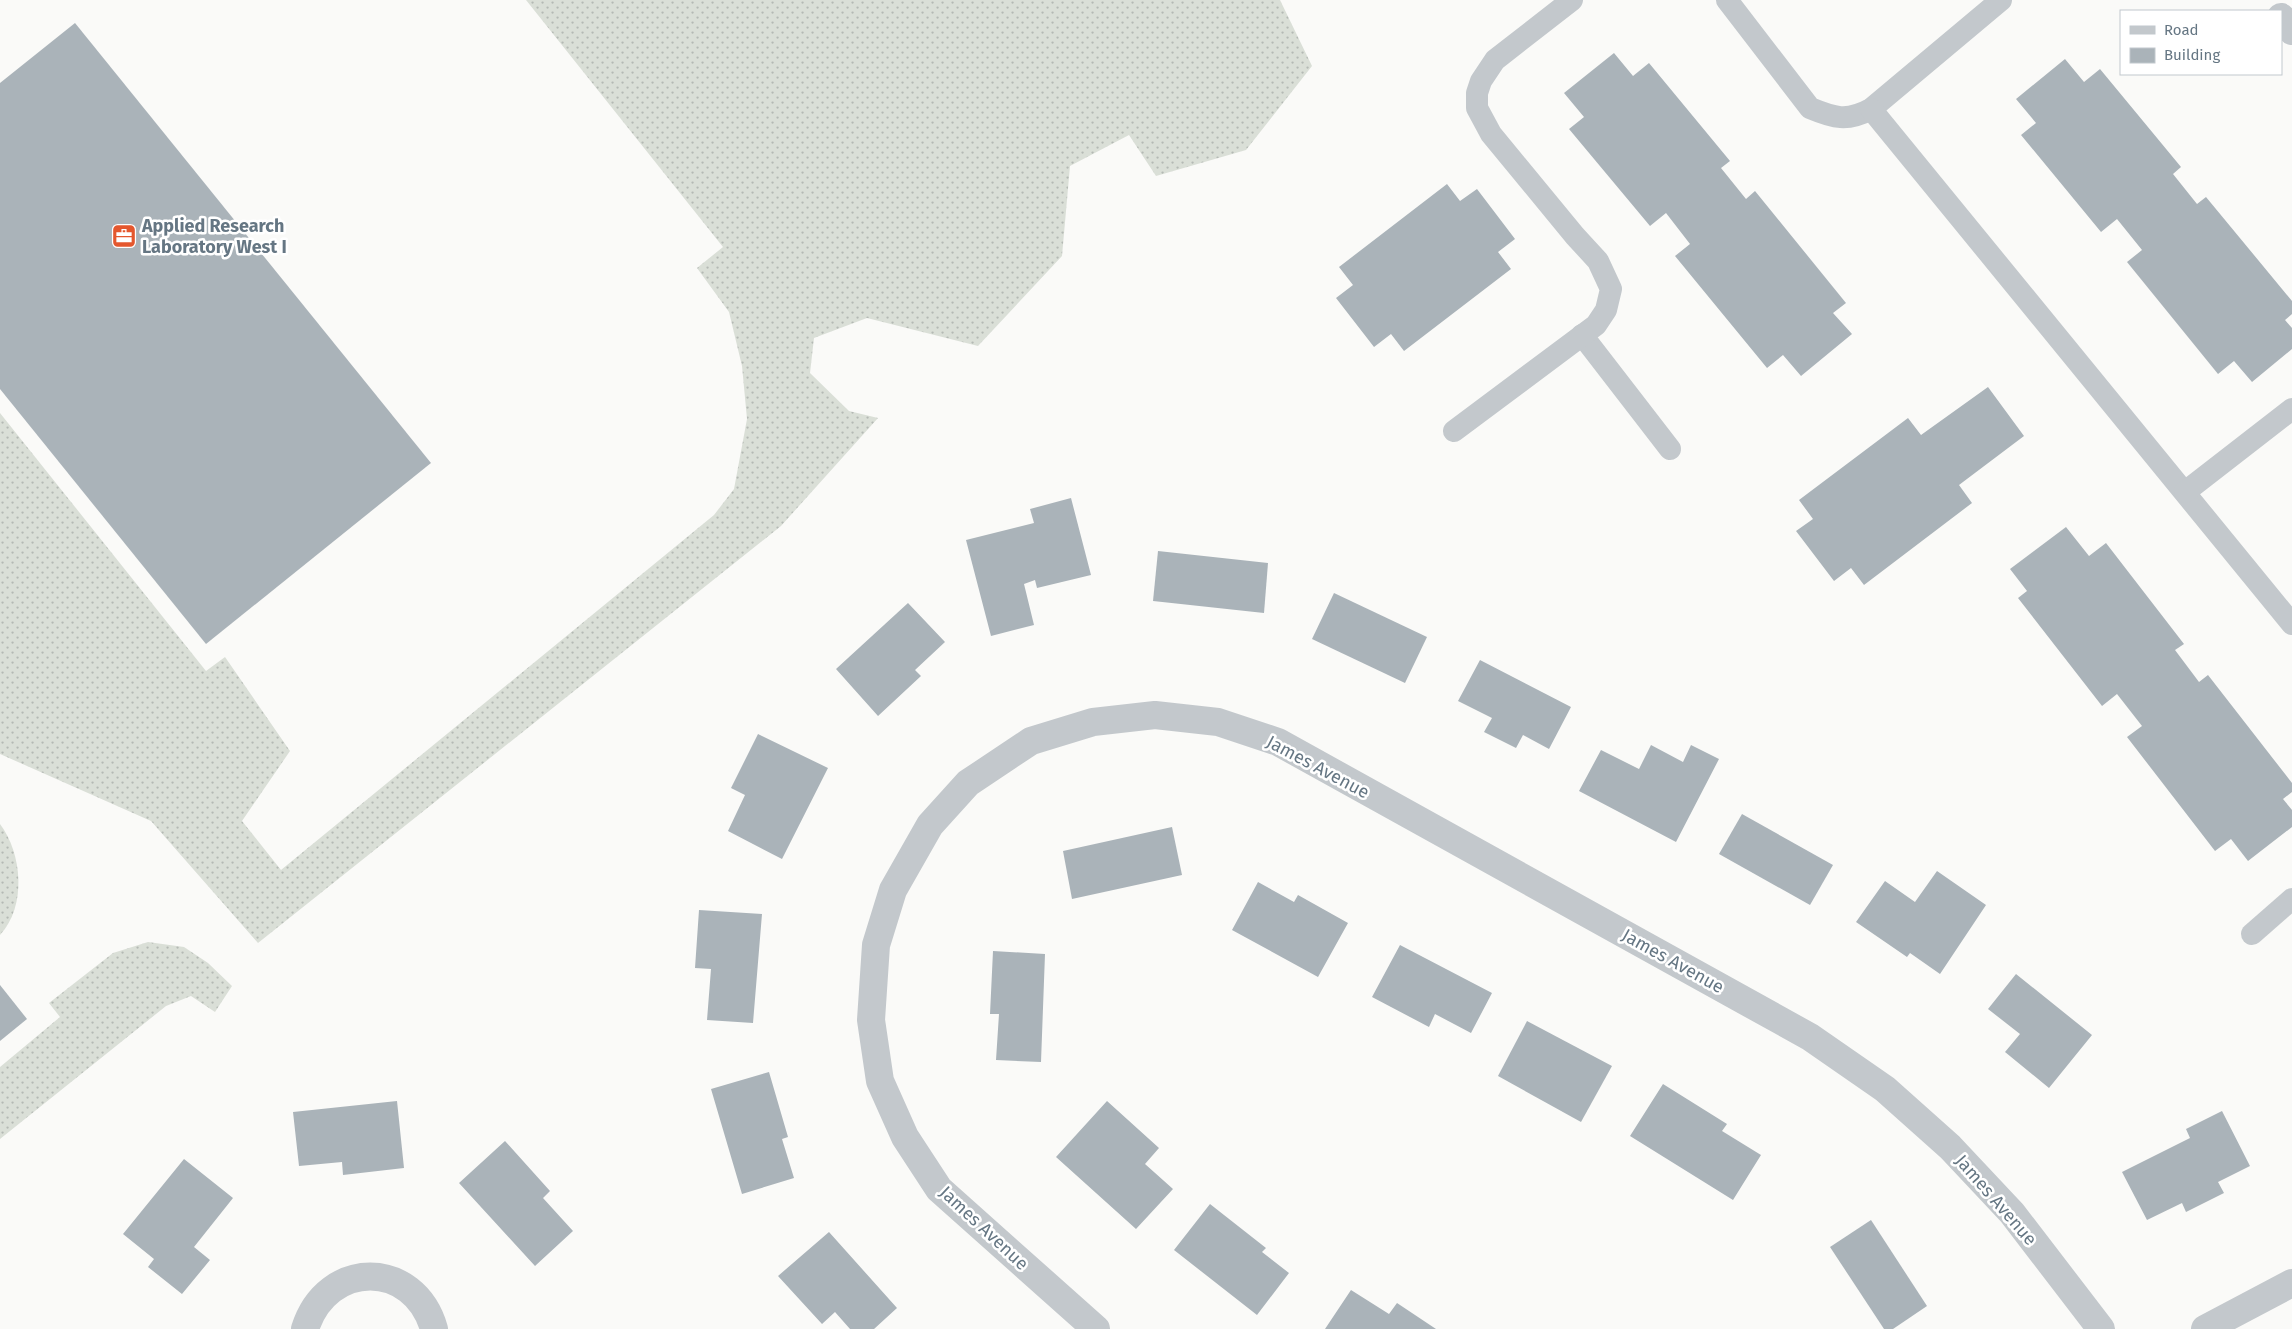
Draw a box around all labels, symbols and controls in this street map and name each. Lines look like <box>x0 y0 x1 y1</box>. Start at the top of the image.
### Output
legend <box>2120 10 2282 75</box>
text: Road <box>2164 21 2199 39</box>
text: Building <box>2164 46 2220 64</box>
place label: Applied Research Laboratory West I <box>141 215 287 258</box>
office icon: Applied Research Laboratory West I <box>111 223 137 249</box>
street label: James Avenue <box>1263 731 1373 803</box>
street label: James Avenue <box>1618 924 1728 998</box>
street label: James Avenue <box>1950 1150 2042 1250</box>
street label: James Avenue <box>935 1181 1033 1275</box>

